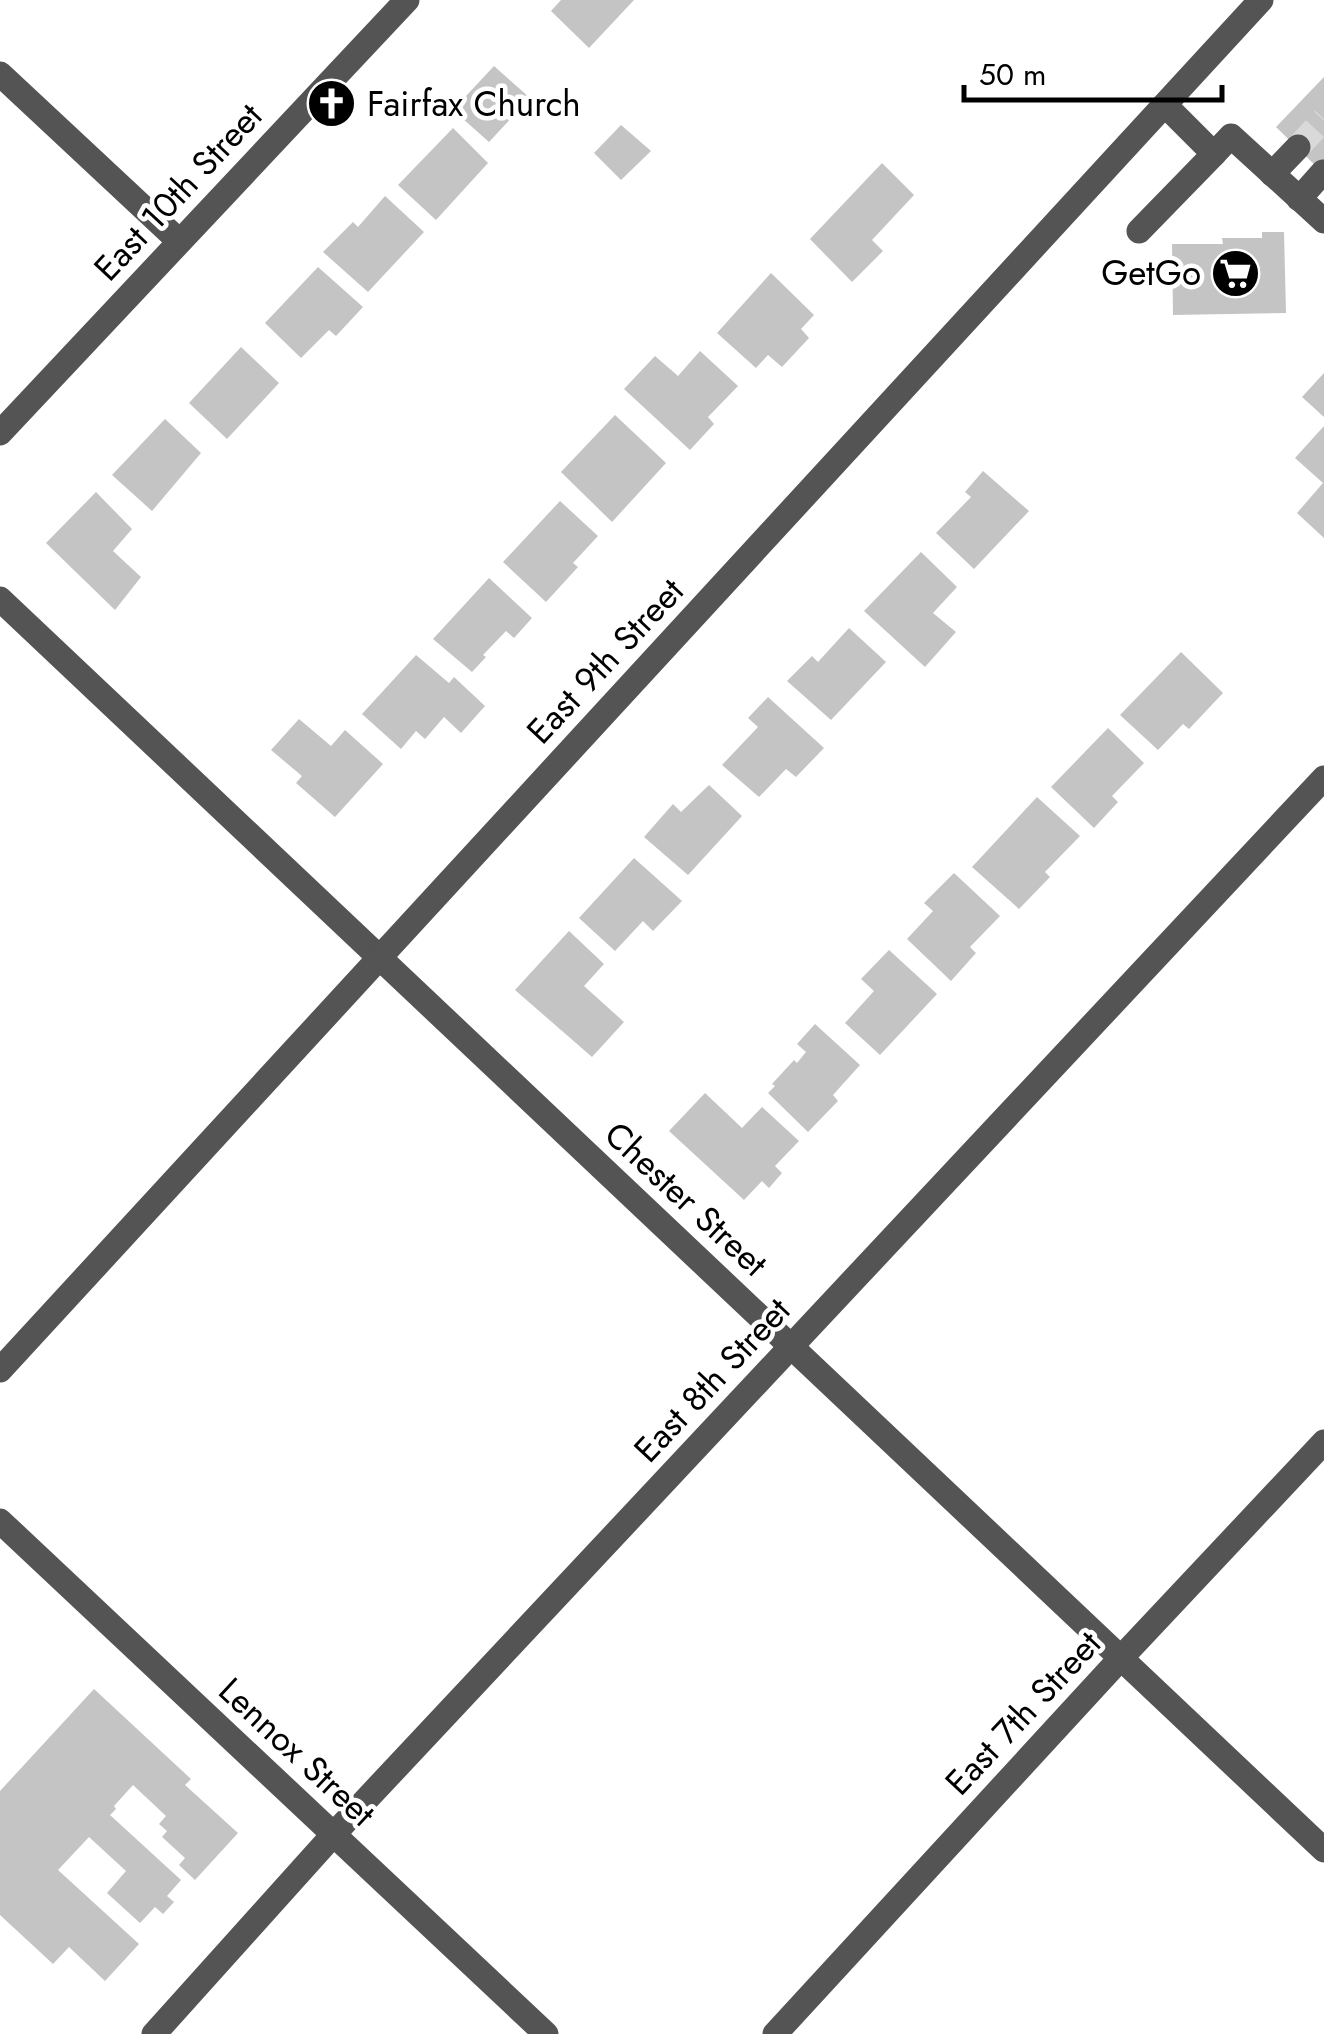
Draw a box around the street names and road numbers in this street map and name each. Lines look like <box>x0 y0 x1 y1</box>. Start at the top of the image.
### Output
street label: East 10th Street <box>82 92 274 292</box>
street label: East 9th Street <box>515 567 695 755</box>
street label: Chester Street <box>593 1110 779 1288</box>
street label: East 8th Street <box>622 1286 802 1473</box>
street label: East 7th Street <box>934 1619 1113 1806</box>
street label: Lennox Street <box>208 1666 387 1838</box>

